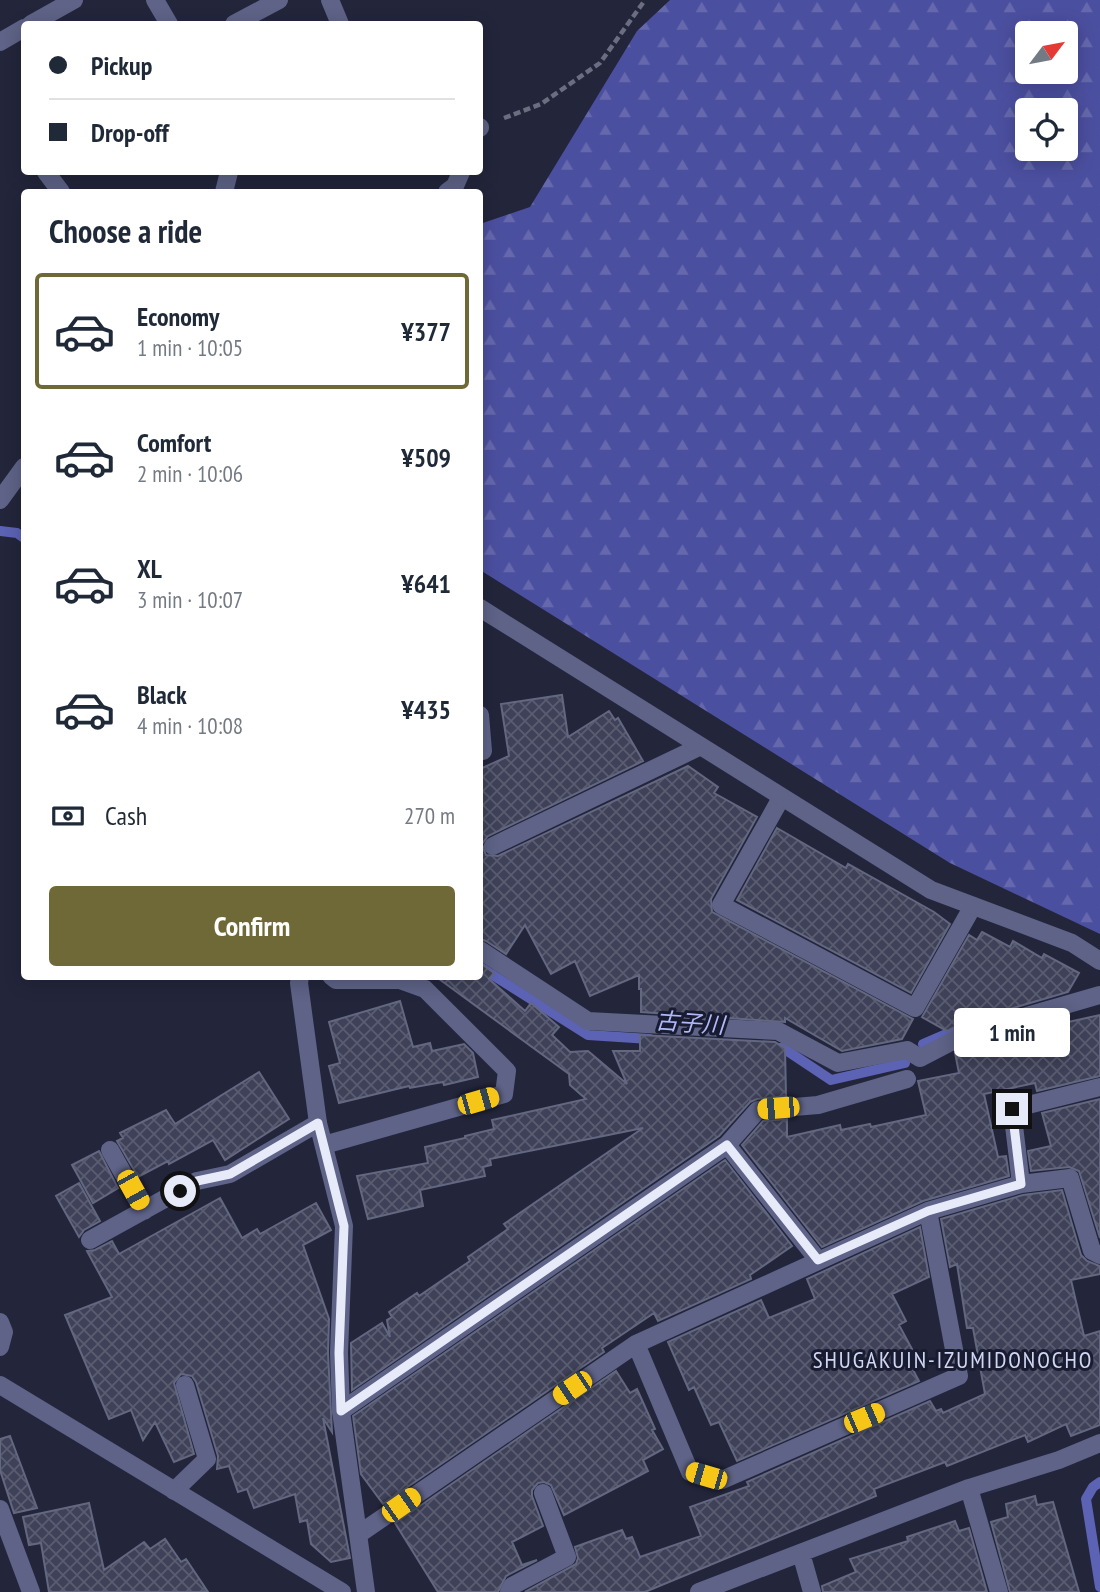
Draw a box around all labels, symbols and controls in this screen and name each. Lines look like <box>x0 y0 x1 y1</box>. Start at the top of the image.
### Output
north arrow <box>1015 21 1078 84</box>
map controls <box>1015 21 1078 161</box>
text: Pickup <box>91 49 152 82</box>
button: locate <box>1015 98 1078 161</box>
text: Drop-off <box>91 116 169 149</box>
text: Choose a ride <box>49 210 202 252</box>
icon: car <box>53 300 116 363</box>
text: Economy <box>137 300 219 333</box>
text: ¥377 <box>401 315 451 348</box>
text: 1 min · 10:05 <box>137 333 243 362</box>
icon: car <box>53 426 116 489</box>
text: Comfort <box>137 426 211 459</box>
text: ¥509 <box>401 441 451 474</box>
text: 2 min · 10:06 <box>137 459 243 488</box>
icon: car <box>53 552 116 615</box>
text: XL <box>137 552 162 585</box>
text: ¥641 <box>401 567 451 600</box>
text: 3 min · 10:07 <box>137 585 243 614</box>
icon: car <box>53 678 116 741</box>
text: Black <box>137 678 187 711</box>
text: ¥435 <box>401 693 451 726</box>
text: 4 min · 10:08 <box>137 711 243 740</box>
icon: cash <box>49 797 87 835</box>
text: Cash <box>105 799 147 832</box>
text: 270 m <box>404 801 455 830</box>
button: Confirm <box>49 886 455 966</box>
water label: 古子川 <box>655 1006 728 1040</box>
callout: 1 min <box>954 1007 1070 1056</box>
text: 1 min <box>989 1018 1035 1047</box>
car <box>455 1085 502 1117</box>
route end <box>996 1093 1028 1125</box>
car <box>757 1096 800 1120</box>
car <box>114 1167 153 1213</box>
route start <box>164 1175 196 1207</box>
district label: SHUGAKUIN-IZUMIDONOCHO <box>813 1345 1093 1374</box>
car <box>549 1368 596 1408</box>
car <box>841 1400 888 1436</box>
car <box>683 1460 730 1492</box>
car <box>378 1484 425 1526</box>

